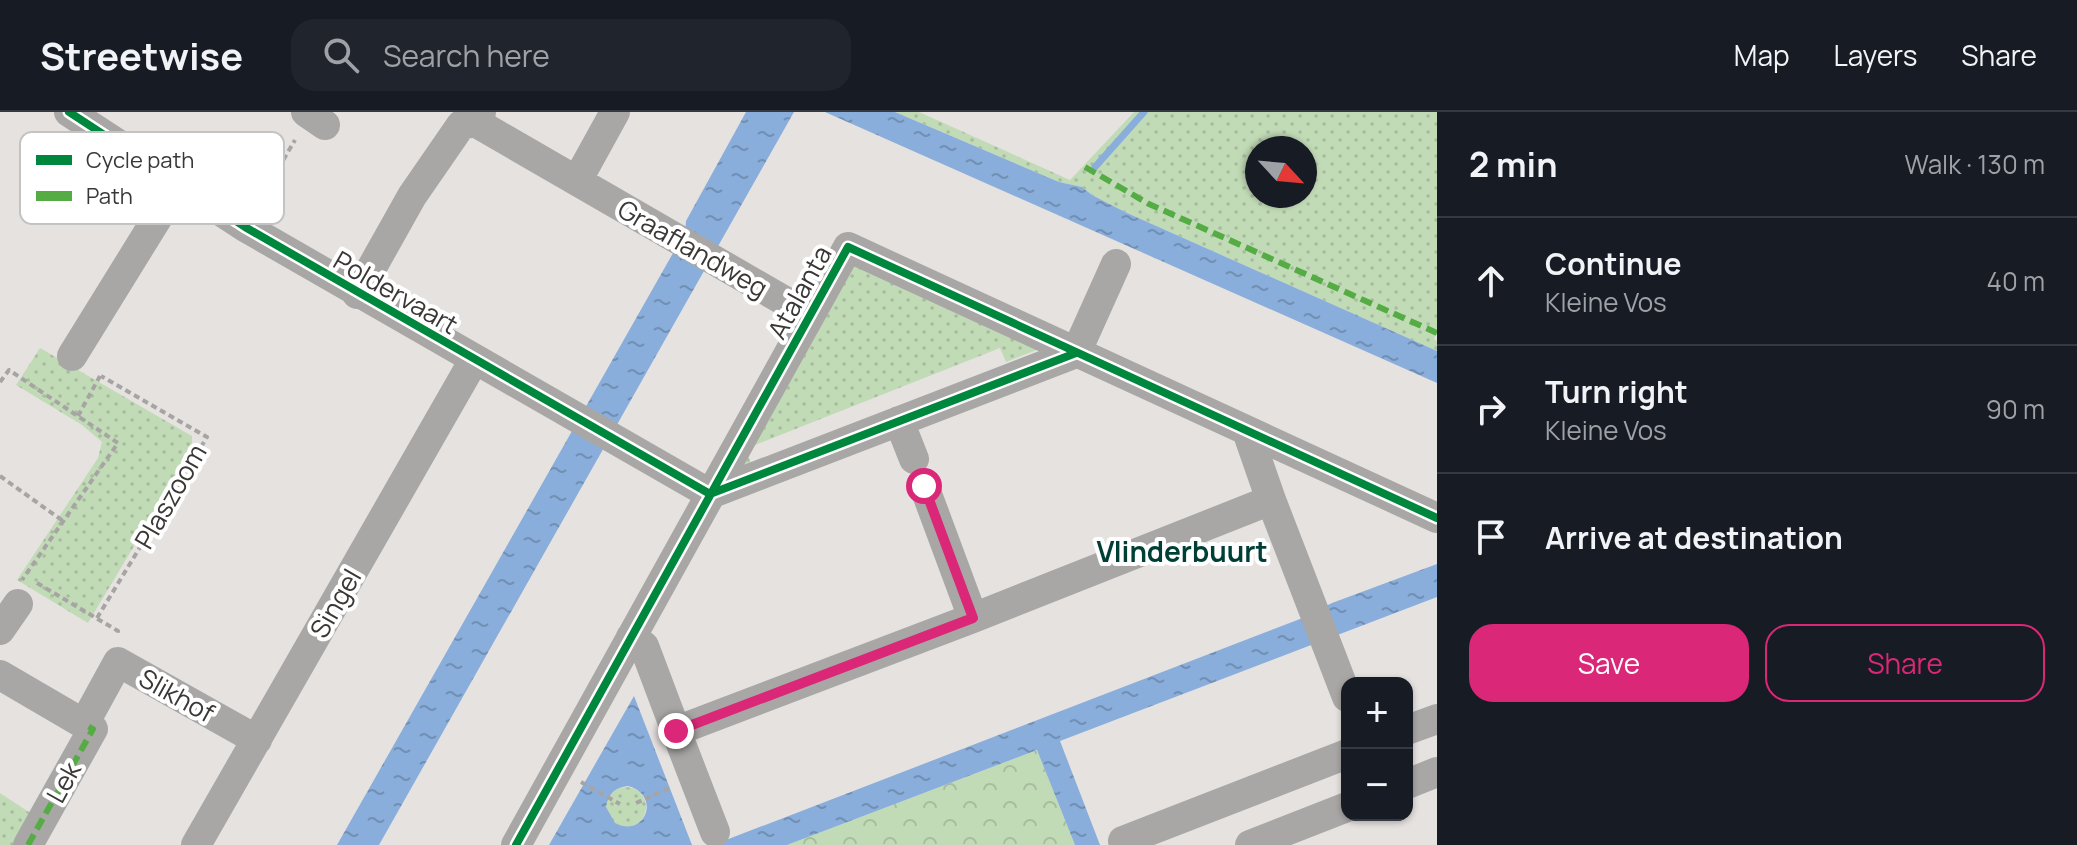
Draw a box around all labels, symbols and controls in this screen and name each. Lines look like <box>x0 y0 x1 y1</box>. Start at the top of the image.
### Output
search box <box>291 19 851 91</box>
text: Streetwise <box>40 29 243 81</box>
icon: search <box>319 33 363 77</box>
text: Search here <box>383 35 550 76</box>
text: Map <box>1734 36 1790 74</box>
text: Layers <box>1834 36 1917 74</box>
text: Share <box>1961 36 2037 74</box>
legend <box>20 132 284 224</box>
north arrow <box>1245 136 1317 208</box>
text: 2 min <box>1469 141 1557 187</box>
text: Cycle path <box>86 145 194 175</box>
text: Walk · 130 m <box>1905 146 2045 182</box>
text: Path <box>86 181 133 211</box>
street label: Graaflandweg <box>611 191 775 305</box>
street label: Atalanta <box>759 239 839 345</box>
street label: Poldervaart <box>327 242 465 342</box>
text: Continue <box>1545 243 1681 284</box>
icon: ahead <box>1469 259 1513 303</box>
text: 40 m <box>1987 263 2045 299</box>
text: Kleine Vos <box>1545 284 1667 320</box>
text: Turn right <box>1545 371 1688 412</box>
icon: right <box>1469 387 1513 431</box>
text: 90 m <box>1986 391 2045 427</box>
text: Kleine Vos <box>1545 412 1667 448</box>
street label: Plaszoom <box>126 437 214 555</box>
route start <box>906 468 942 504</box>
icon: arrive <box>1469 515 1513 559</box>
text: Arrive at destination <box>1545 517 1843 558</box>
district label: Vlinderbuurt <box>1096 532 1268 570</box>
street label: Singel <box>301 562 369 644</box>
button: Save <box>1469 624 1749 702</box>
button: Share <box>1765 624 2045 702</box>
street label: Slikhof <box>133 660 221 730</box>
map controls <box>1341 677 1413 821</box>
button: + <box>1341 677 1413 749</box>
route end <box>658 713 694 749</box>
button: − <box>1341 749 1413 821</box>
street label: Lek <box>37 754 89 809</box>

